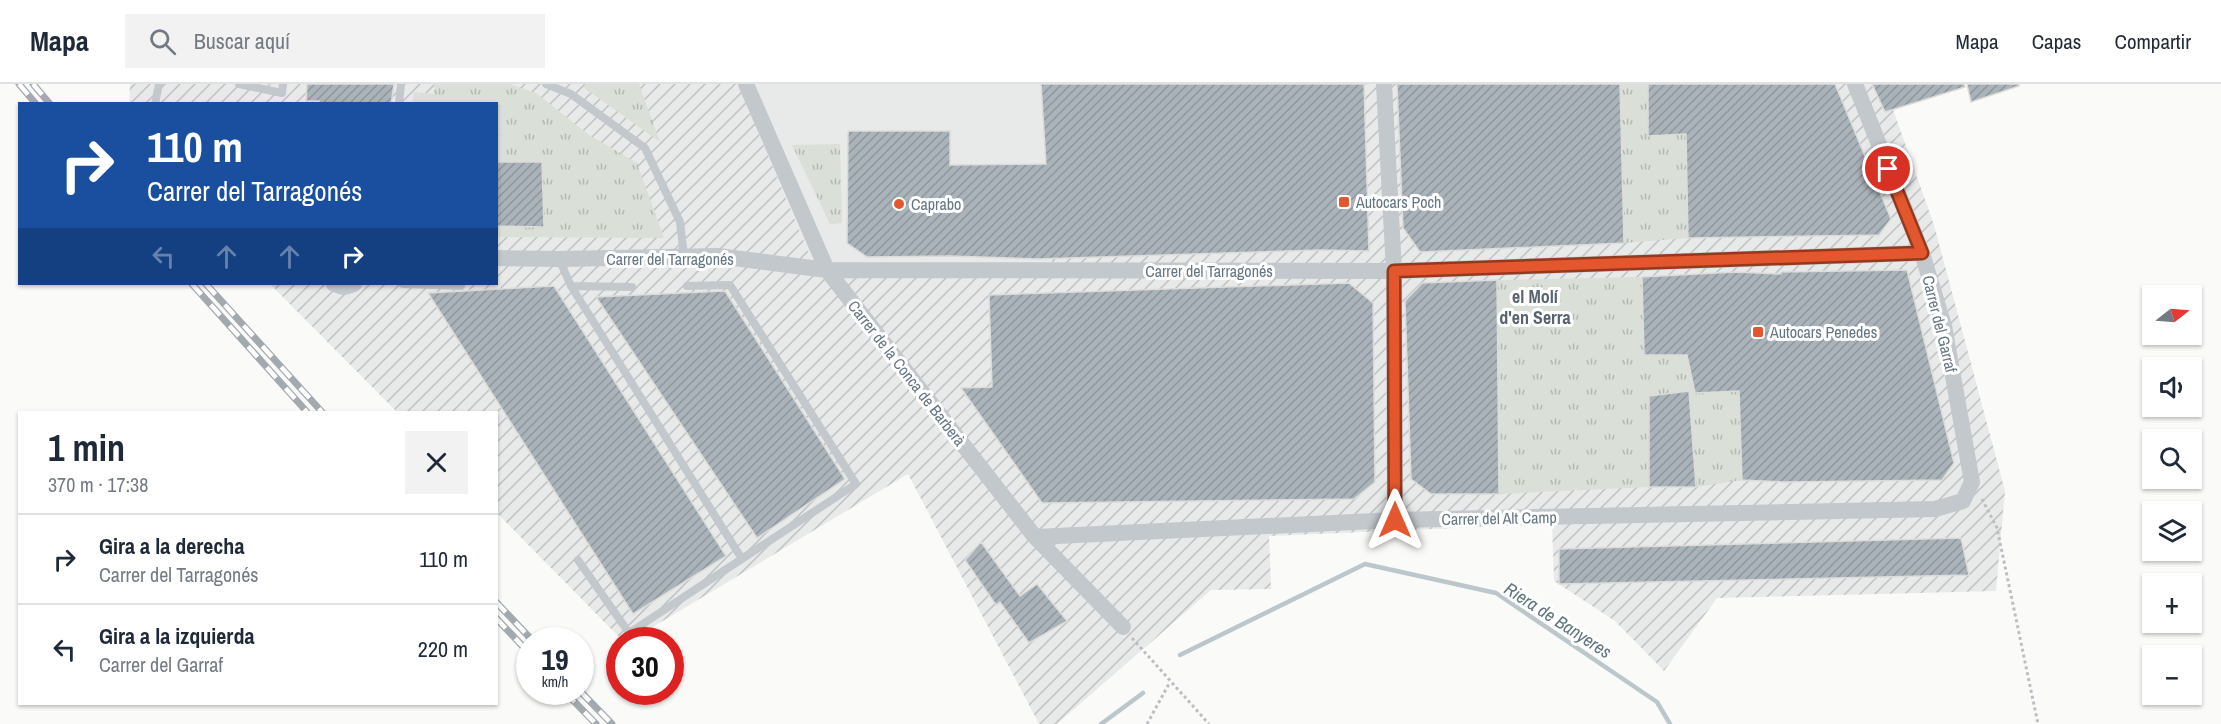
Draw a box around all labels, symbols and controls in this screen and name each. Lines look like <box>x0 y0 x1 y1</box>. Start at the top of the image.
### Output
search box <box>125 14 545 68</box>
text: Mapa <box>30 22 89 60</box>
icon: search <box>146 25 179 58</box>
text: Buscar aquí <box>194 26 290 56</box>
text: Mapa <box>1956 27 1999 56</box>
text: Capas <box>2032 27 2081 56</box>
text: Compartir <box>2114 27 2191 56</box>
text: 110 m <box>147 119 243 175</box>
icon: right <box>48 126 126 204</box>
pin <box>1862 143 1913 194</box>
icon: arrive <box>1871 152 1904 185</box>
text: Carrer del Tarragonés <box>147 173 362 209</box>
place label: Autocars Poch <box>1355 191 1441 213</box>
place label: Caprabo <box>911 193 961 215</box>
marker: Autocars Poch <box>1337 195 1351 209</box>
marker: Caprabo <box>892 197 906 211</box>
icon: left <box>147 240 180 273</box>
icon: ahead <box>210 240 243 273</box>
icon: ahead <box>273 240 306 273</box>
icon: right <box>336 240 369 273</box>
street label: Carrer del Tarragonés <box>606 248 734 270</box>
street label: Carrer del Tarragonés <box>1145 260 1273 282</box>
street label: Carrer del Garraf <box>1917 273 1963 375</box>
district label: el Molí d'en Serra <box>1499 284 1572 330</box>
north arrow <box>2142 285 2202 345</box>
map controls <box>2142 285 2202 705</box>
street label: Carrer de la Conca de Barberà <box>843 296 971 451</box>
place label: Autocars Penedes <box>1769 321 1877 343</box>
marker: Autocars Penedes <box>1751 325 1765 339</box>
button: sound <box>2142 357 2202 417</box>
text: 1 min <box>48 424 125 472</box>
button: search <box>2142 429 2202 489</box>
button: close <box>405 431 468 494</box>
text: 370 m · 17:38 <box>48 471 148 498</box>
position arrow <box>1363 488 1427 552</box>
button: layers <box>2142 501 2202 561</box>
street label: Carrer del Alt Camp <box>1441 506 1557 530</box>
text: Gira a la derecha <box>99 531 244 561</box>
icon: right <box>48 543 81 576</box>
text: 110 m <box>419 544 468 574</box>
text: Carrer del Tarragonés <box>99 561 259 588</box>
button: + <box>2142 573 2202 633</box>
water label: Riera de Banyeres <box>1500 576 1616 664</box>
text: Gira a la izquierda <box>99 621 254 651</box>
speed limit sign: 30 <box>606 627 684 705</box>
icon: left <box>48 633 81 666</box>
text: 220 m <box>418 634 468 664</box>
text: 19 <box>541 639 569 679</box>
button: − <box>2142 645 2202 705</box>
text: Carrer del Garraf <box>99 651 223 678</box>
text: km/h <box>542 671 568 692</box>

